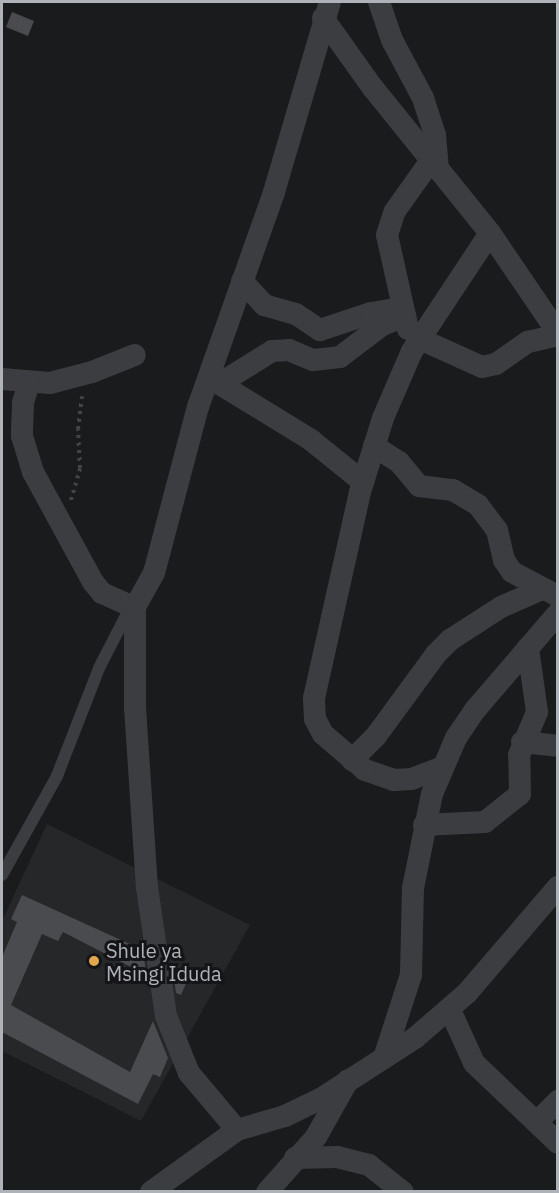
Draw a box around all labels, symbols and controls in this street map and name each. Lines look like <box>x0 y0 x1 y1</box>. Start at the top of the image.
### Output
place label: Shule ya Msingi Iduda <box>106 938 222 985</box>
marker: Shule ya Msingi Iduda <box>87 954 101 968</box>

